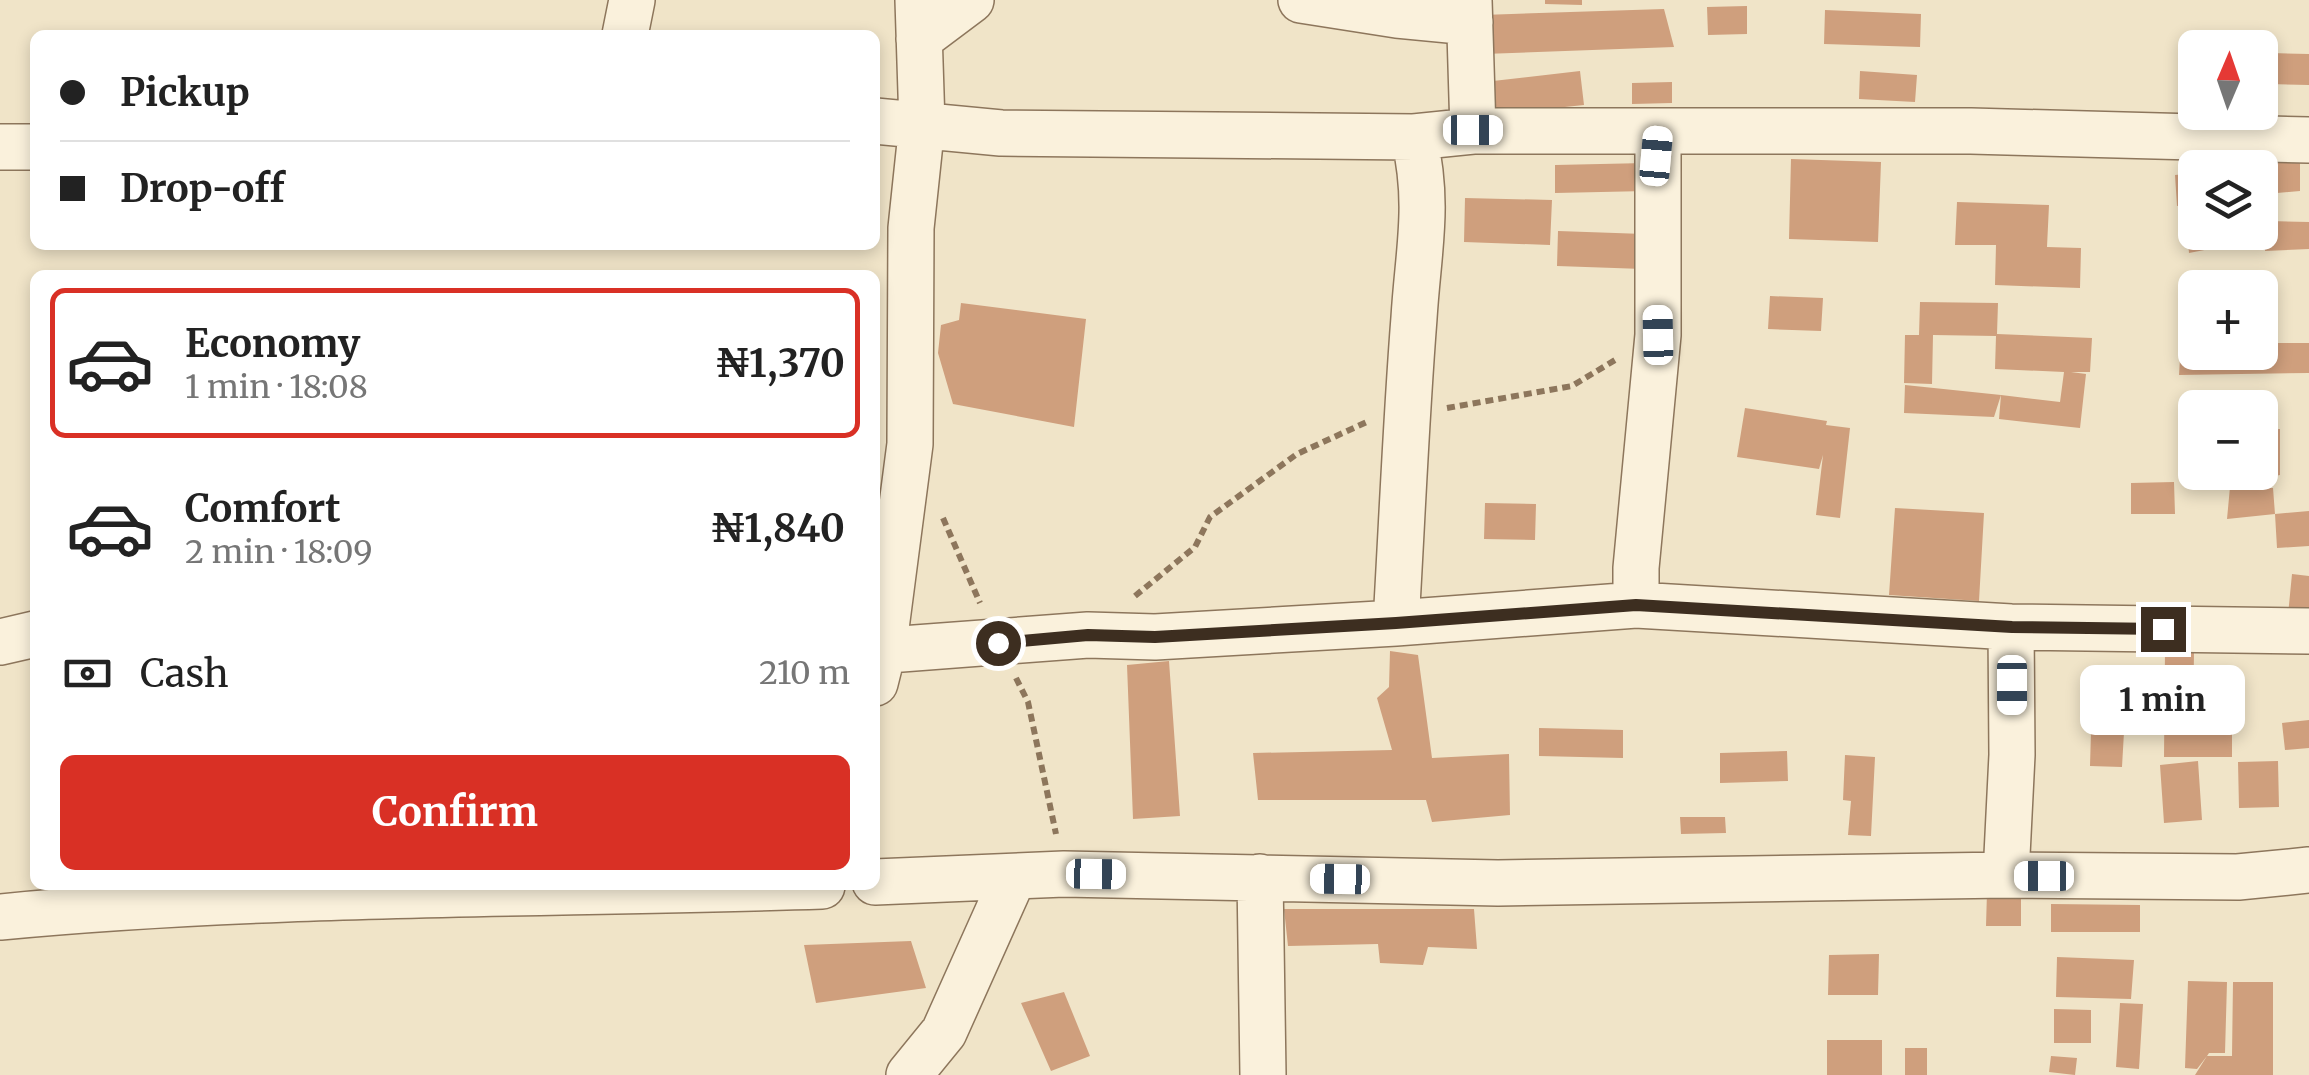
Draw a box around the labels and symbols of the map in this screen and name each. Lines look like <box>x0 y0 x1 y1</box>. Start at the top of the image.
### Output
north arrow <box>2178 30 2278 130</box>
car <box>1443 115 1503 145</box>
car <box>1638 125 1674 187</box>
car <box>1642 305 1674 365</box>
route end <box>2141 607 2186 652</box>
route start <box>976 621 1021 666</box>
car <box>1997 655 2027 715</box>
callout: 1 min <box>2080 664 2246 734</box>
car <box>1066 858 1126 890</box>
car <box>2014 861 2074 891</box>
car <box>1310 863 1370 895</box>

